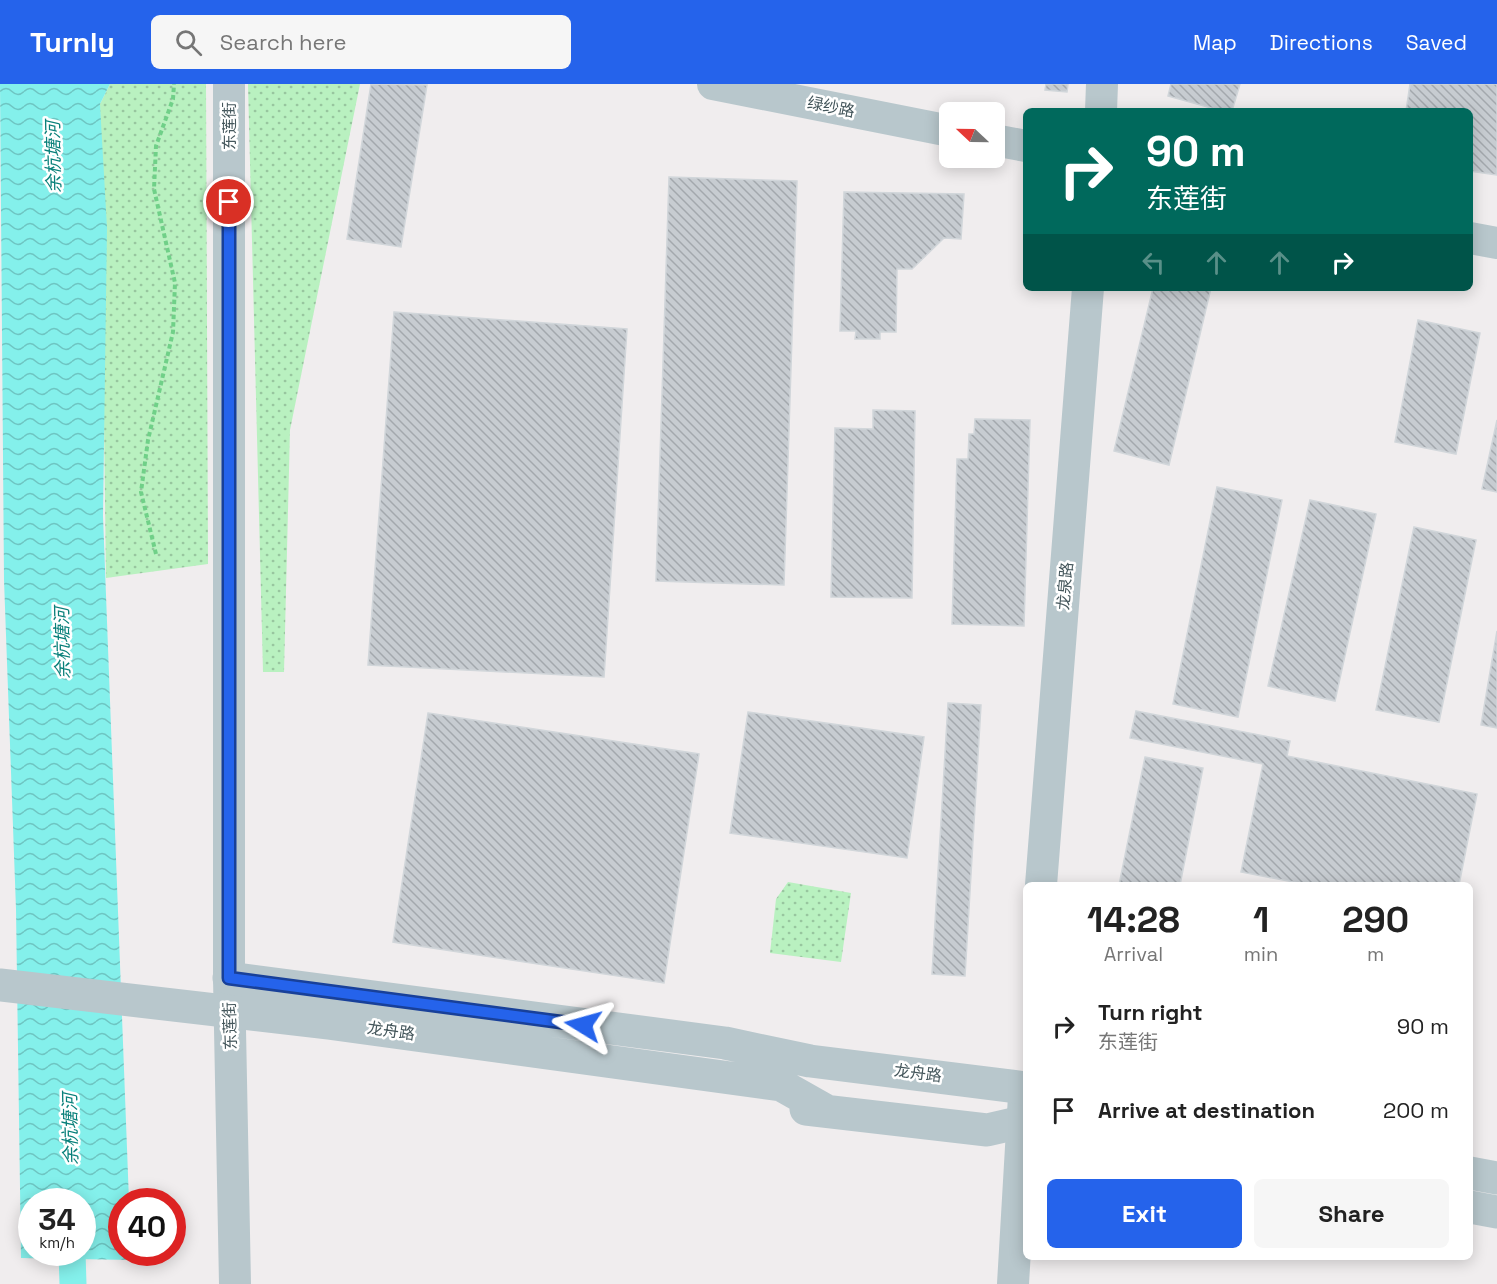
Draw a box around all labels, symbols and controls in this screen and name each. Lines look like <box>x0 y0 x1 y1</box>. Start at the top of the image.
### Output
search box <box>151 15 571 69</box>
text: Turnly <box>30 24 115 60</box>
icon: search <box>172 26 205 59</box>
text: Search here <box>220 28 347 56</box>
text: Map <box>1193 29 1237 56</box>
text: Directions <box>1270 29 1373 56</box>
text: Saved <box>1406 29 1467 56</box>
street label: 绿纱路 <box>805 92 857 122</box>
street label: 东莲街 <box>219 102 240 150</box>
north arrow <box>939 102 1005 168</box>
map controls <box>939 102 1005 168</box>
water label: 余杭塘河 <box>41 118 65 193</box>
text: 90 m <box>1146 125 1246 178</box>
icon: right <box>1047 132 1125 210</box>
pin <box>203 176 254 227</box>
text: 东莲街 <box>1146 181 1227 216</box>
icon: arrive <box>212 185 245 218</box>
icon: left <box>1137 246 1170 279</box>
icon: ahead <box>1200 246 1233 279</box>
icon: ahead <box>1263 246 1296 279</box>
icon: right <box>1326 246 1359 279</box>
street label: 龙泉路 <box>1052 561 1078 611</box>
water label: 余杭塘河 <box>50 604 74 679</box>
text: 14:28 <box>1087 897 1180 943</box>
text: 1 <box>1253 897 1269 943</box>
text: 290 <box>1342 897 1409 943</box>
text: Arrival <box>1104 941 1163 967</box>
text: min <box>1244 941 1278 967</box>
text: m <box>1367 941 1384 967</box>
position arrow <box>551 993 615 1057</box>
text: Turn right <box>1098 998 1203 1026</box>
street label: 东莲街 <box>219 1002 241 1050</box>
icon: right <box>1047 1010 1080 1043</box>
text: 90 m <box>1397 1012 1449 1040</box>
street label: 龙舟路 <box>366 1017 416 1045</box>
text: 东莲街 <box>1098 1029 1158 1055</box>
street label: 龙舟路 <box>893 1060 943 1086</box>
water label: 余杭塘河 <box>58 1090 82 1165</box>
icon: arrive <box>1047 1094 1080 1127</box>
text: Arrive at destination <box>1098 1096 1315 1124</box>
text: 200 m <box>1383 1096 1449 1124</box>
button: Exit <box>1047 1179 1242 1248</box>
button: Share <box>1254 1179 1449 1248</box>
speed limit sign: 40 <box>108 1188 186 1266</box>
text: 34 <box>38 1200 76 1239</box>
text: km/h <box>39 1233 75 1252</box>

